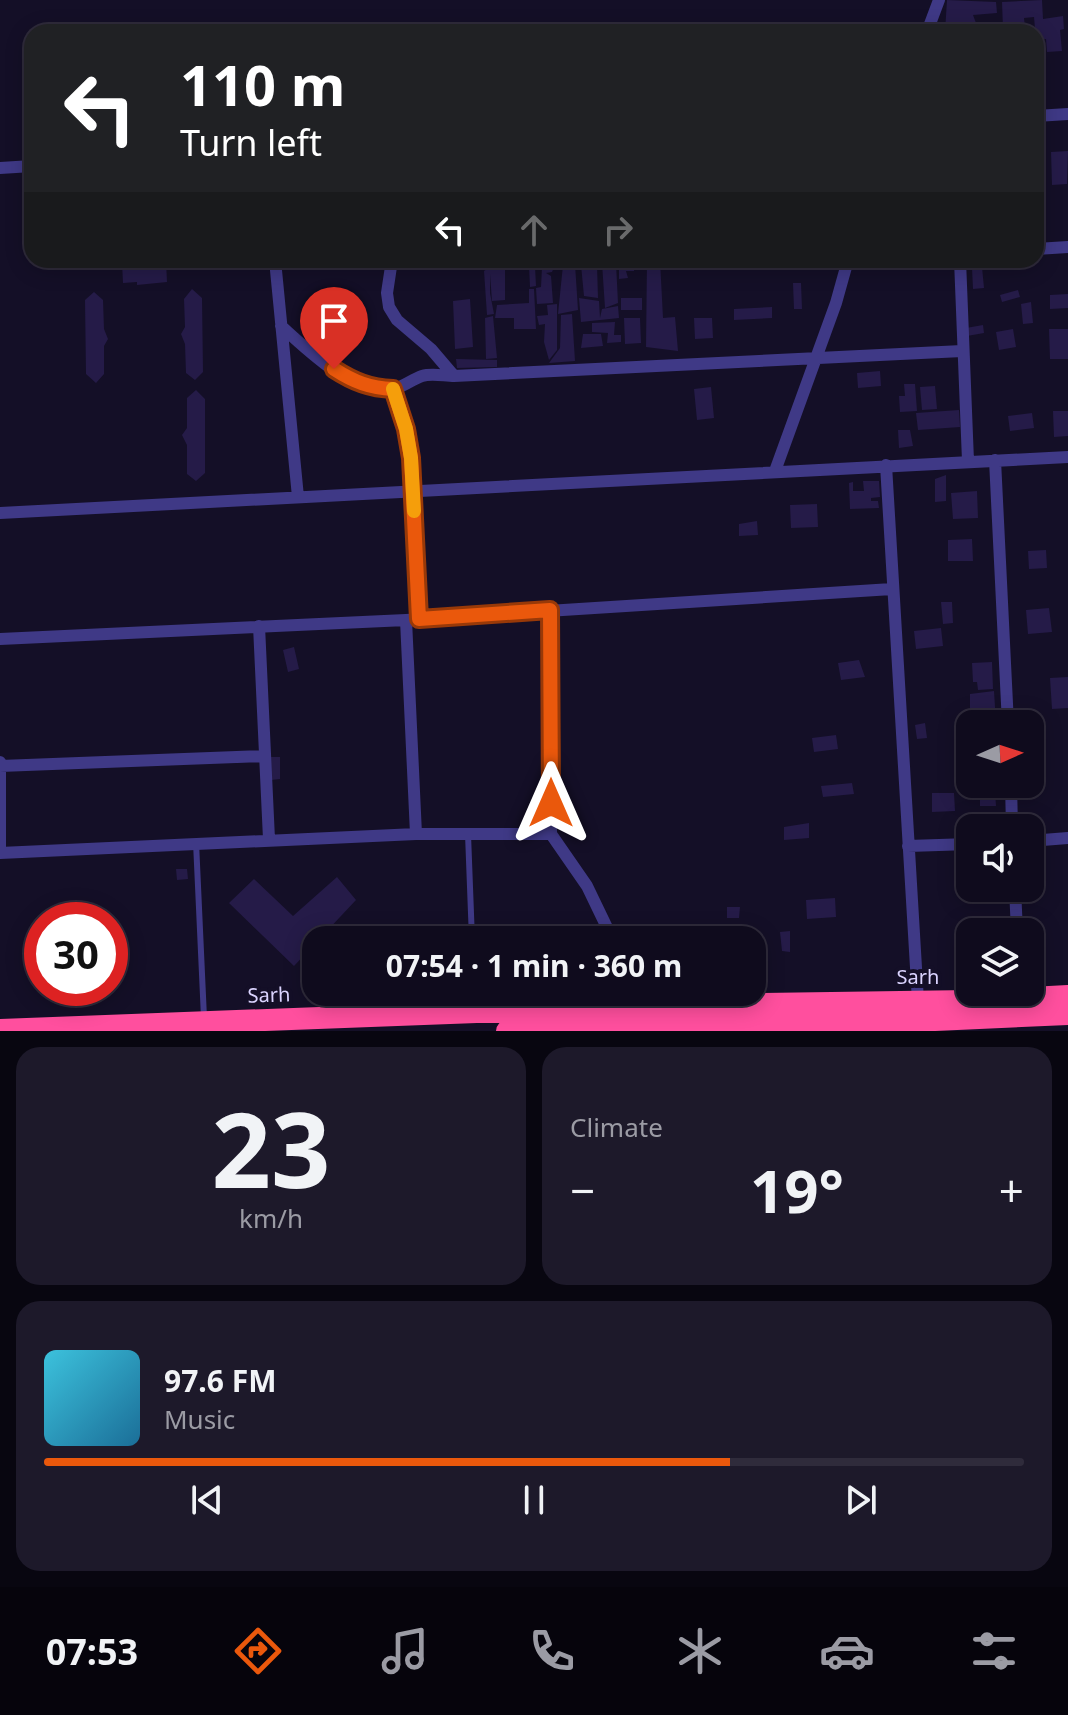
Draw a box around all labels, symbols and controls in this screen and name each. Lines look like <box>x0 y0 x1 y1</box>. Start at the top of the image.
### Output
text: 110 m <box>180 46 345 122</box>
icon: left <box>48 56 152 160</box>
text: Turn left <box>180 118 322 167</box>
icon: left <box>428 208 472 252</box>
icon: ahead <box>512 208 556 252</box>
icon: right <box>596 208 640 252</box>
pin <box>300 287 368 369</box>
icon: arrive <box>312 299 356 343</box>
north arrow <box>956 710 1044 798</box>
map controls <box>956 710 1044 1006</box>
position arrow <box>509 761 593 845</box>
button: sound <box>956 814 1044 902</box>
speed limit sign: 30 <box>24 902 128 1006</box>
button: layers <box>956 918 1044 1006</box>
text: 07:54 · 1 min · 360 m <box>386 945 682 986</box>
street label: Sarh <box>897 963 939 990</box>
street label: Sarh <box>247 980 291 1009</box>
text: 23 <box>212 1077 330 1218</box>
text: Climate <box>570 1109 663 1145</box>
text: 19° <box>750 1149 844 1231</box>
text: − <box>570 1160 595 1220</box>
text: + <box>999 1160 1024 1220</box>
text: km/h <box>239 1200 303 1236</box>
text: 97.6 FM <box>164 1360 276 1401</box>
text: Music <box>164 1401 235 1437</box>
icon: previous <box>185 1478 229 1522</box>
icon: pause <box>512 1478 556 1522</box>
icon: next <box>839 1478 883 1522</box>
icon: directions <box>230 1623 286 1679</box>
icon: music <box>377 1623 433 1679</box>
icon: phone <box>524 1623 580 1679</box>
icon: climate <box>672 1623 728 1679</box>
icon: car <box>819 1623 875 1679</box>
icon: filters <box>966 1623 1022 1679</box>
text: 07:53 <box>46 1627 138 1676</box>

